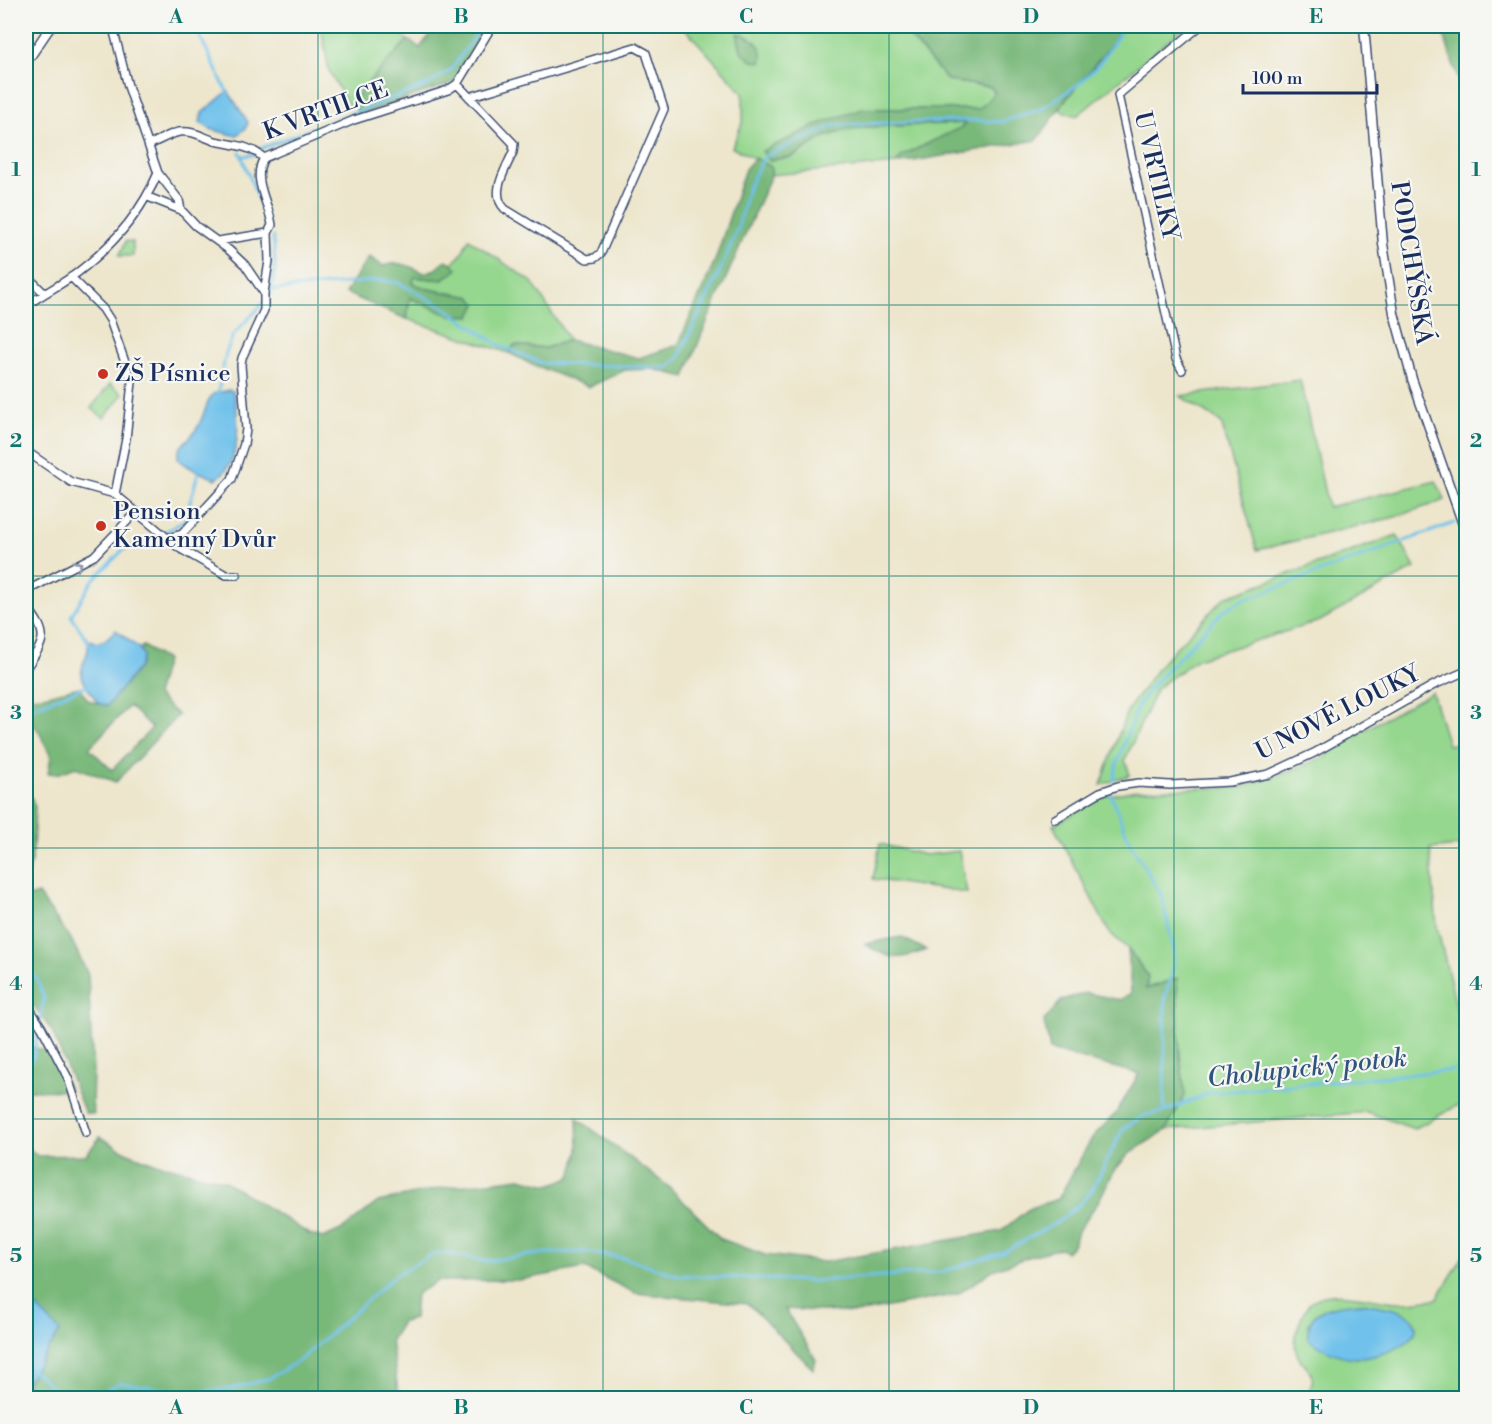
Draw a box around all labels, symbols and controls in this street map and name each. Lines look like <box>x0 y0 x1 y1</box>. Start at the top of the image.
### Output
text: A <box>168 5 184 30</box>
text: B <box>453 5 469 30</box>
text: C <box>739 5 753 30</box>
text: D <box>1023 5 1039 30</box>
text: E <box>1309 5 1323 30</box>
scale bar <box>1243 57 1376 95</box>
text: 100 m <box>1252 67 1303 90</box>
street label: K VRTILCE <box>259 75 393 147</box>
street label: U VRTILKY <box>1127 109 1186 245</box>
text: 1 <box>11 158 21 183</box>
text: 1 <box>1471 158 1481 183</box>
street label: PODCHÝŠSKÁ <box>1383 179 1441 347</box>
place label: ZŠ Písnice <box>115 357 231 389</box>
marker: ZŠ Písnice <box>96 367 110 381</box>
text: 2 <box>10 429 22 454</box>
text: 2 <box>1470 429 1482 454</box>
place label: Pension Kamenný Dvůr <box>113 497 276 555</box>
marker: Pension Kamenný Dvůr <box>94 519 108 533</box>
one-way arrow <box>71 560 82 572</box>
street label: U NOVÉ LOUKY <box>1250 657 1427 768</box>
text: 3 <box>10 701 22 726</box>
text: 3 <box>1470 701 1482 726</box>
text: 4 <box>9 972 23 997</box>
text: 4 <box>1469 972 1483 997</box>
water label: Cholupický potok <box>1205 1042 1409 1094</box>
text: 5 <box>10 1244 22 1269</box>
text: 5 <box>1470 1244 1482 1269</box>
text: A <box>168 1396 184 1421</box>
text: B <box>453 1396 469 1421</box>
text: C <box>739 1396 753 1421</box>
text: D <box>1023 1396 1039 1421</box>
text: E <box>1309 1396 1323 1421</box>

